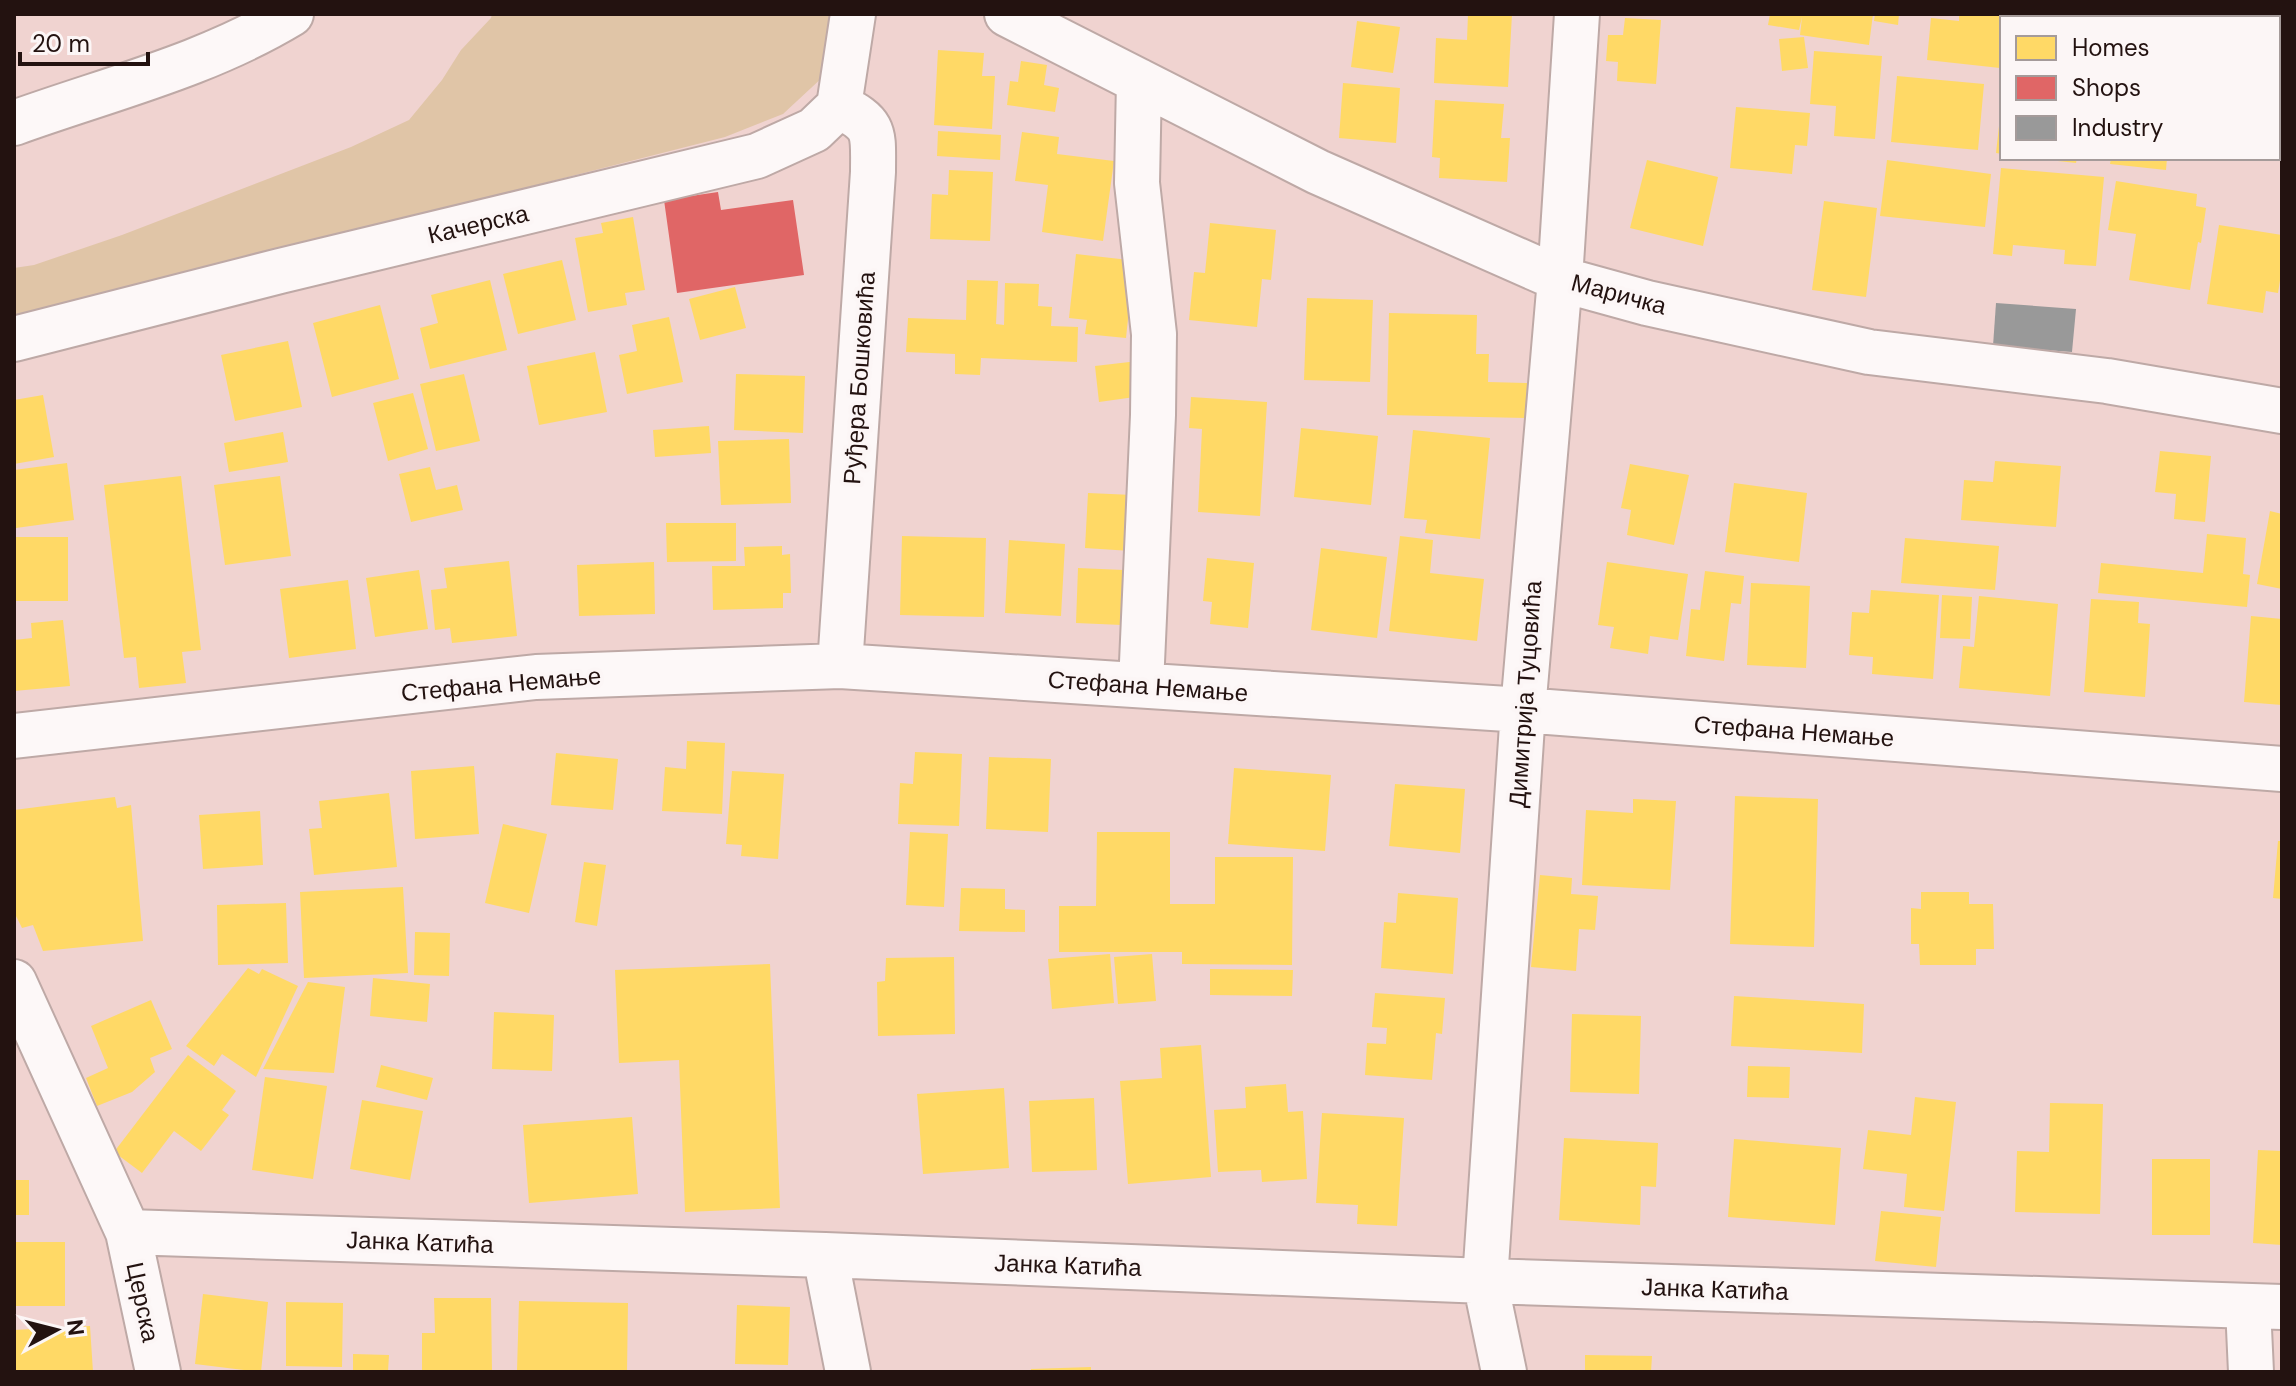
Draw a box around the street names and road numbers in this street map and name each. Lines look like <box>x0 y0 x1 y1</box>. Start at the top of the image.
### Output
street label: Качерска <box>425 197 532 251</box>
street label: Маричка <box>1568 266 1671 322</box>
street label: Руђера Бошковића <box>836 270 882 485</box>
street label: Димитрија Туцовића <box>1502 579 1548 808</box>
street label: Стефана Немање <box>400 660 602 708</box>
street label: Стефана Немање <box>1047 664 1249 708</box>
street label: Стефана Немање <box>1693 709 1895 753</box>
street label: Јанка Катића <box>346 1224 495 1260</box>
street label: Јанка Катића <box>994 1247 1143 1283</box>
street label: Церска <box>119 1259 167 1345</box>
street label: Јанка Катића <box>1641 1271 1790 1307</box>

